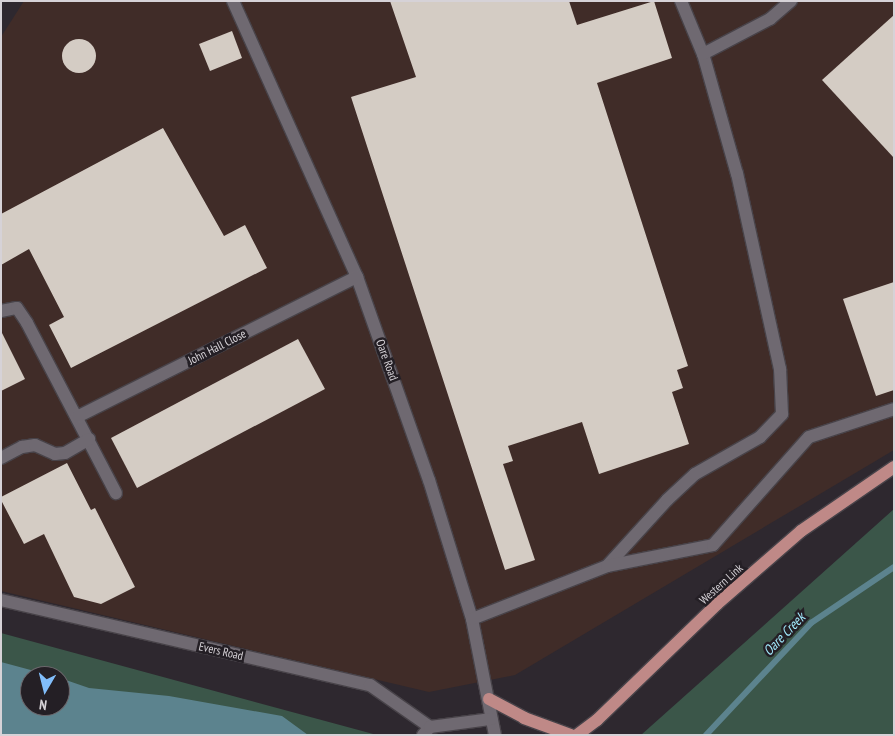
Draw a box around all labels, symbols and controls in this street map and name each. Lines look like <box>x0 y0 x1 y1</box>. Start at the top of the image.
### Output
street label: John Hall Close <box>186 326 248 368</box>
street label: Oare Road <box>373 337 401 383</box>
street label: Western Link <box>696 561 746 607</box>
water label: Oare Creek <box>760 609 808 659</box>
street label: Evers Road <box>197 639 245 663</box>
north arrow <box>20 666 70 716</box>
text: N <box>38 695 48 714</box>

